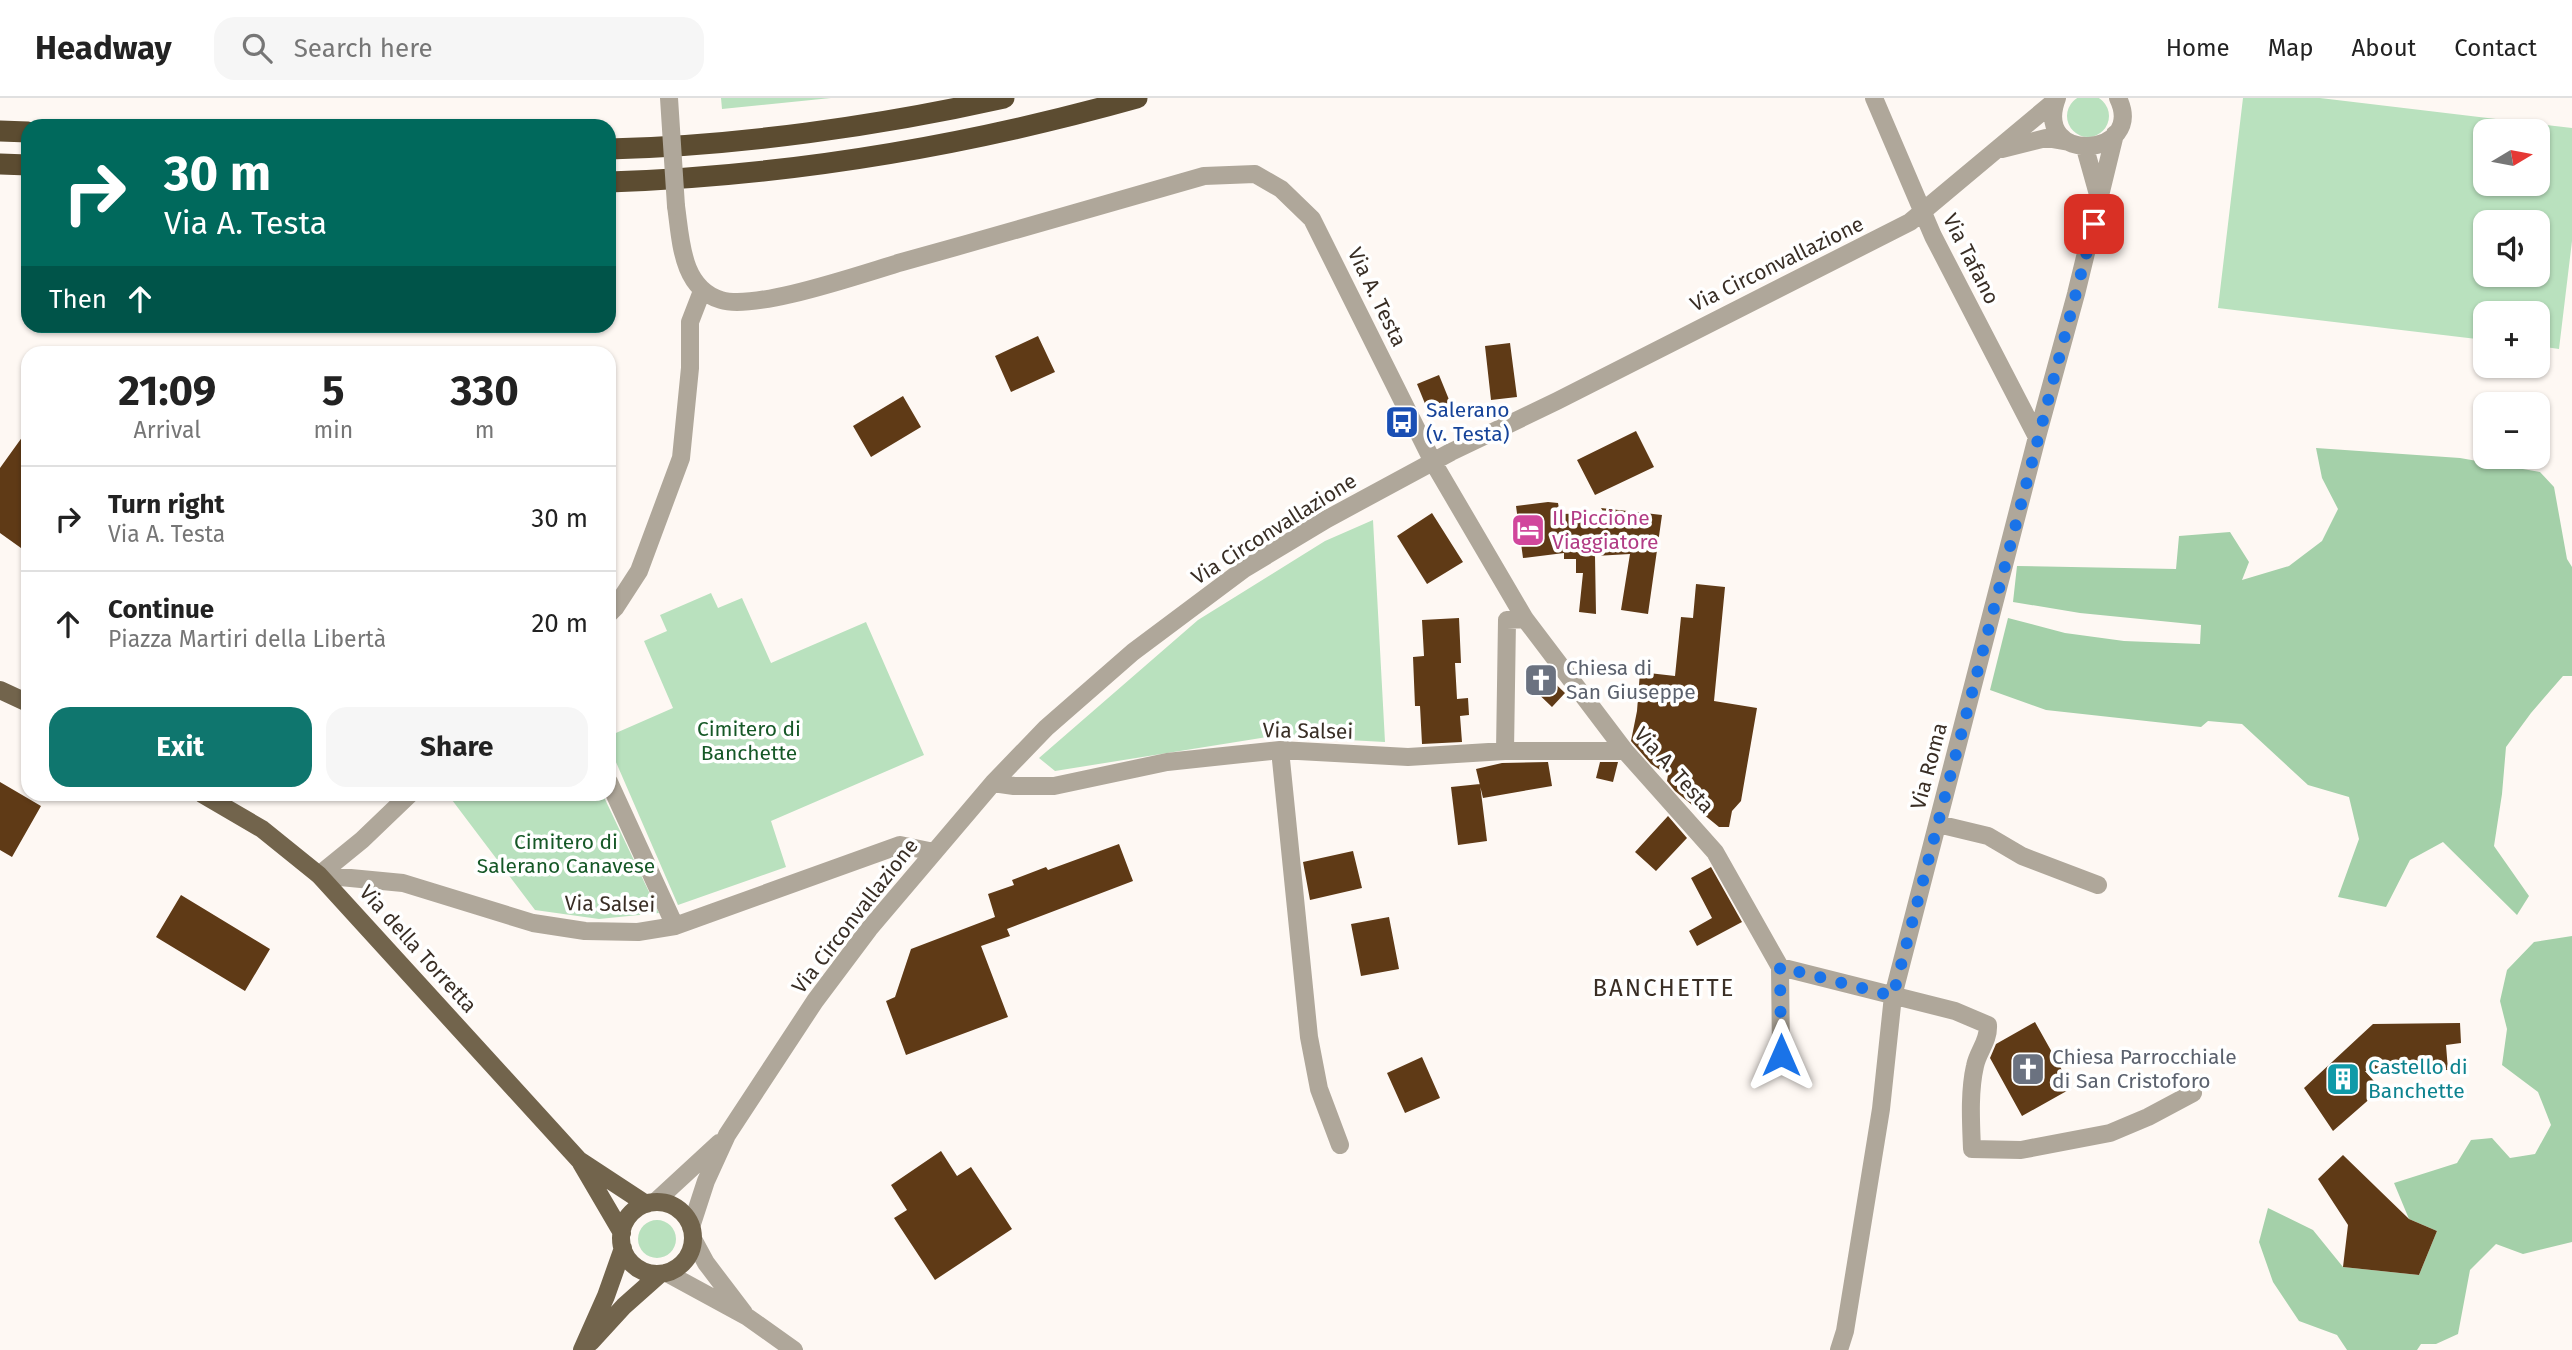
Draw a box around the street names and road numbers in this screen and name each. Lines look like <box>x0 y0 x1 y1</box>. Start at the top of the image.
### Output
street label: Via Tafano <box>1937 209 2005 309</box>
street label: Via Circonvallazione <box>1686 211 1868 317</box>
street label: Via A. Testa <box>1342 243 1412 351</box>
street label: Via Circonvallazione <box>1187 468 1361 590</box>
street label: Via Salsei <box>1262 717 1354 745</box>
street label: Via Roma <box>1905 720 1953 812</box>
street label: Via A. Testa <box>1628 721 1720 819</box>
street label: Via Circonvallazione <box>786 833 924 999</box>
street label: Via della Torretta <box>354 880 482 1018</box>
street label: Via Salsei <box>564 890 656 918</box>

